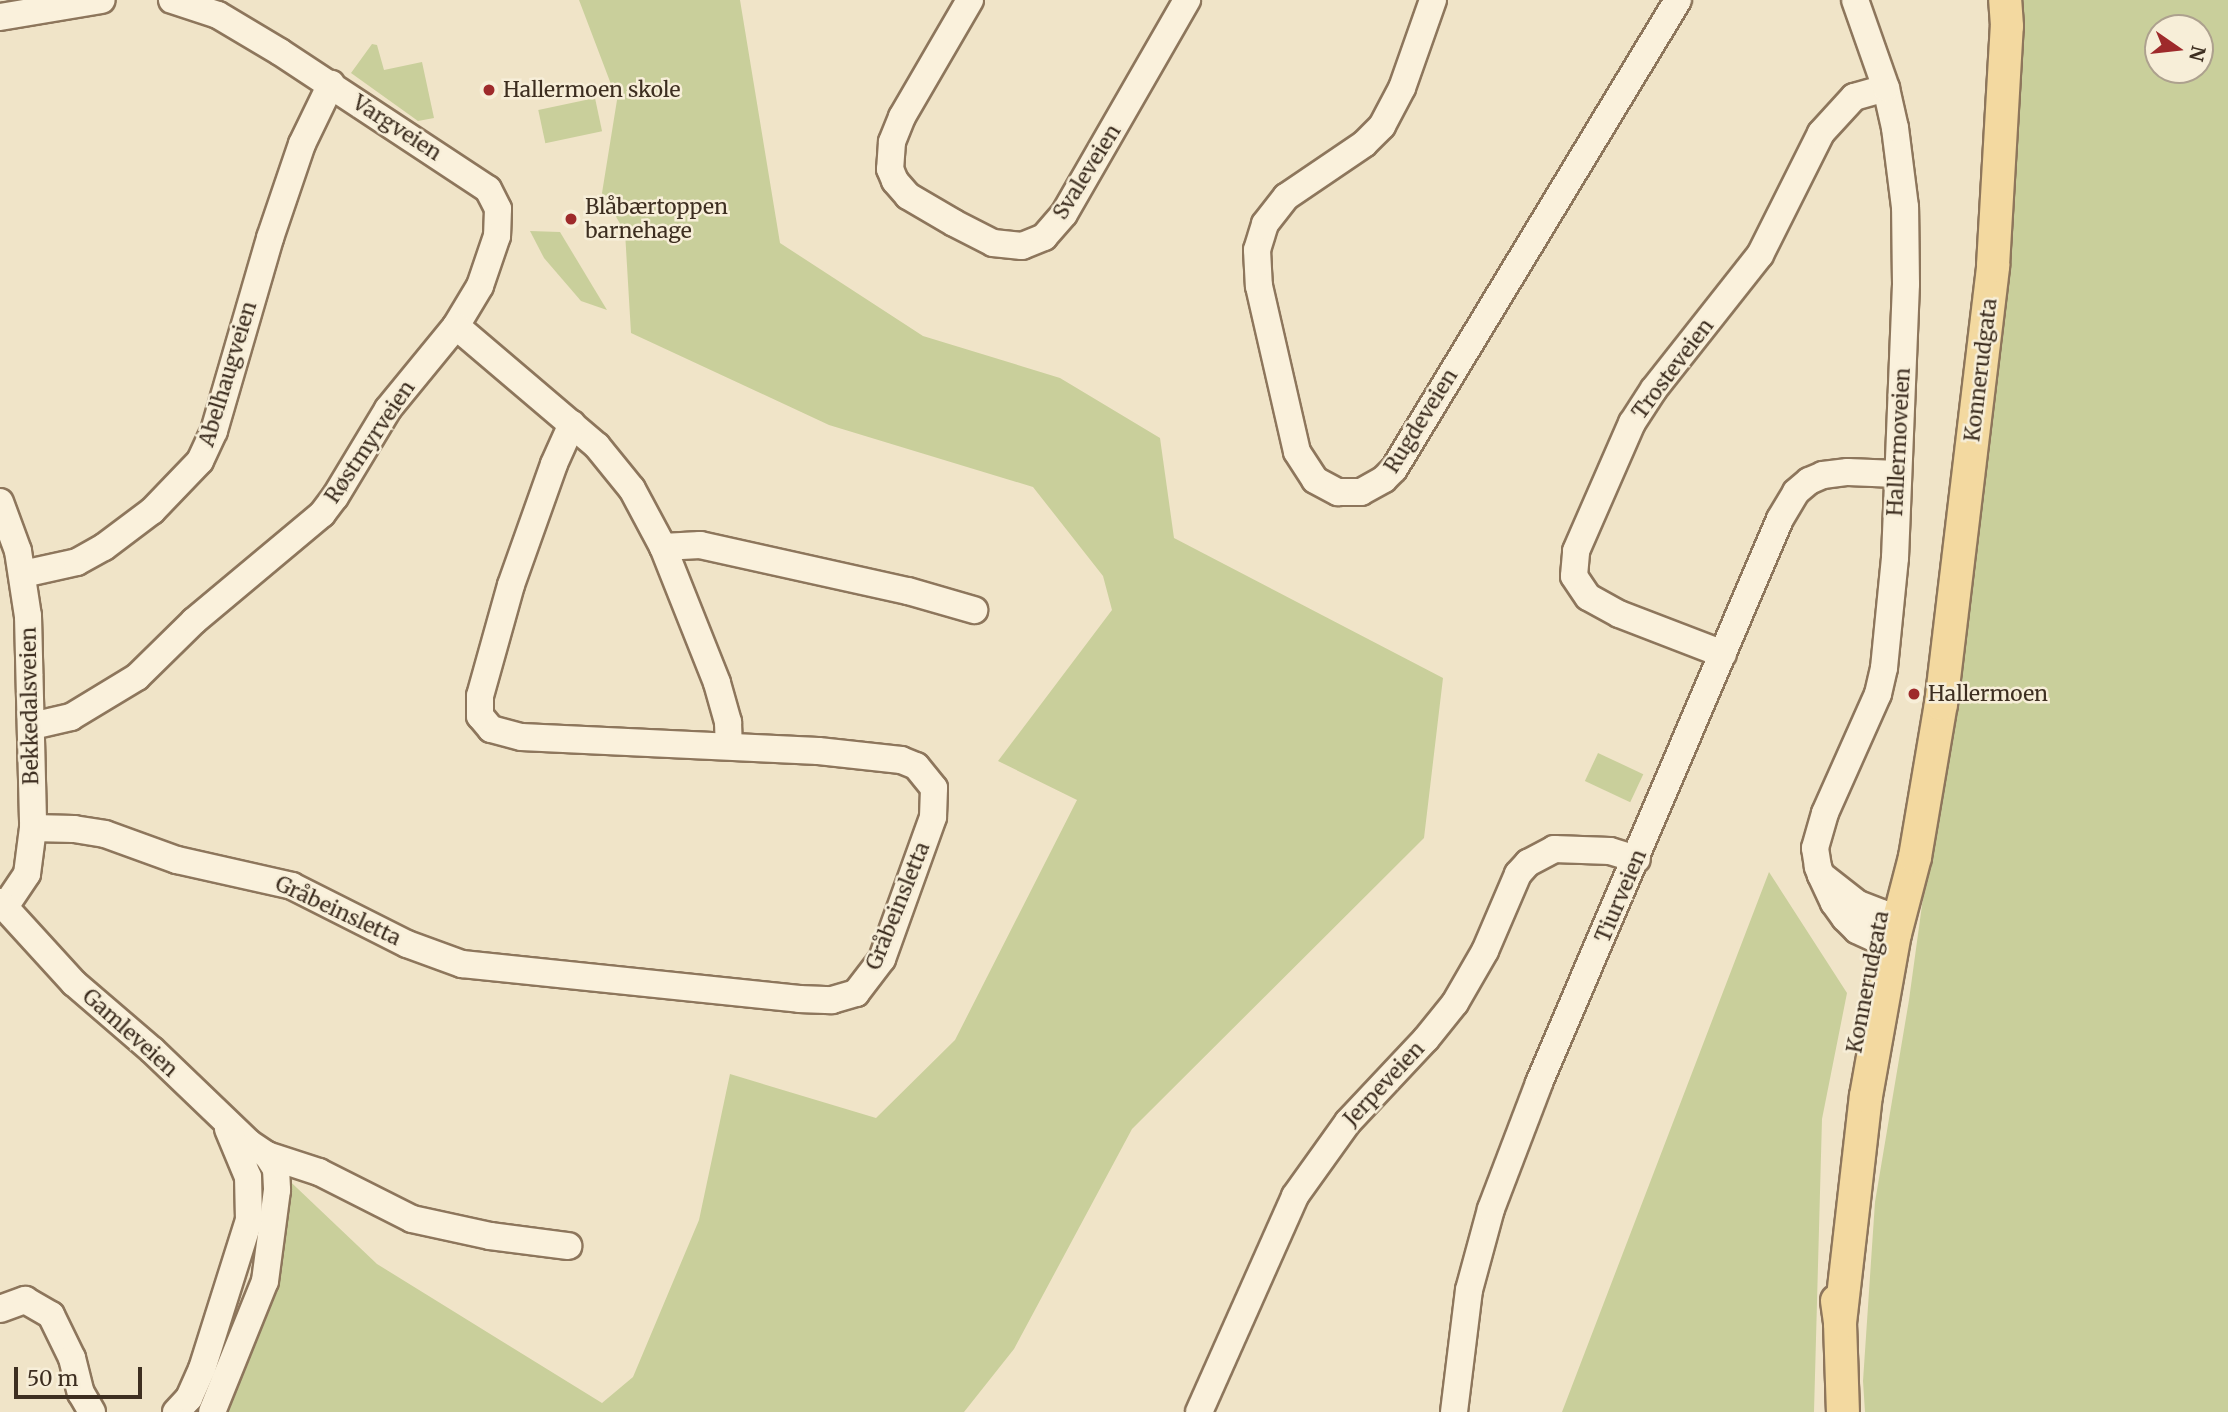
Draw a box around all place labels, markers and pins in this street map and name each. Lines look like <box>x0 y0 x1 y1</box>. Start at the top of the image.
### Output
place label: Hallermoen skole <box>503 77 680 103</box>
marker: Hallermoen skole <box>481 82 497 98</box>
place label: Blåbærtoppen barnehage <box>585 194 728 244</box>
marker: Blåbærtoppen barnehage <box>563 211 579 227</box>
place label: Hallermoen <box>1928 681 2048 707</box>
marker: Hallermoen <box>1906 686 1922 702</box>

